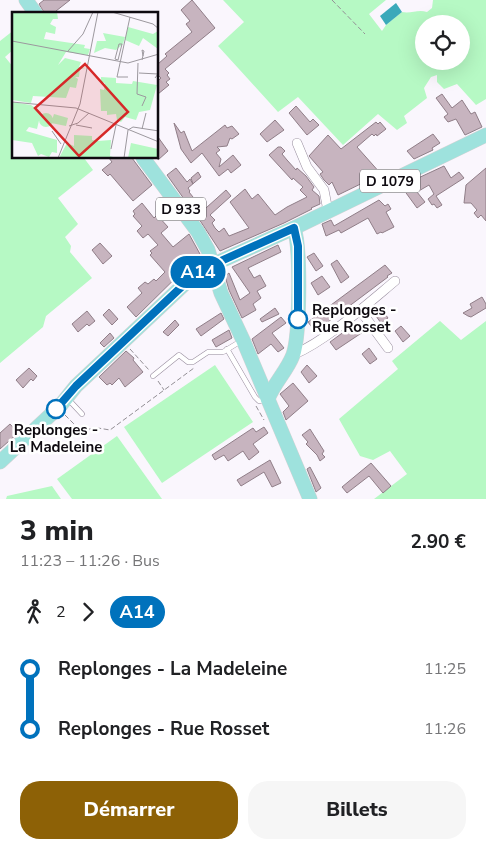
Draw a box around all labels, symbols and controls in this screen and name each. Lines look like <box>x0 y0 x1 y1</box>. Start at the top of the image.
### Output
inset map <box>12 12 159 159</box>
map controls <box>415 15 470 70</box>
button: locate <box>415 15 470 70</box>
road number: D 1079 <box>360 170 420 192</box>
road number: D 933 <box>156 198 206 220</box>
line badge: A14 <box>169 256 227 288</box>
text: A14 <box>181 260 216 284</box>
place label: Replonges - Rue Rosset <box>312 300 396 337</box>
marker: Replonges - Rue Rosset <box>288 309 308 329</box>
marker: Replonges - La Madeleine <box>46 399 66 419</box>
place label: Replonges - La Madeleine <box>10 420 102 457</box>
text: 3 min <box>20 512 94 550</box>
text: 2.90 € <box>411 529 466 555</box>
text: 11:23 – 11:26 · Bus <box>20 550 160 572</box>
icon: walk <box>20 598 48 626</box>
icon: forward <box>74 598 102 626</box>
text: A14 <box>120 600 155 624</box>
text: 2 <box>56 601 66 623</box>
text: Replonges - La Madeleine <box>58 656 287 682</box>
text: 11:25 <box>424 658 466 680</box>
text: Replonges - Rue Rosset <box>58 716 269 742</box>
text: 11:26 <box>424 718 466 740</box>
button: Démarrer <box>20 781 238 839</box>
button: Billets <box>248 781 466 839</box>

